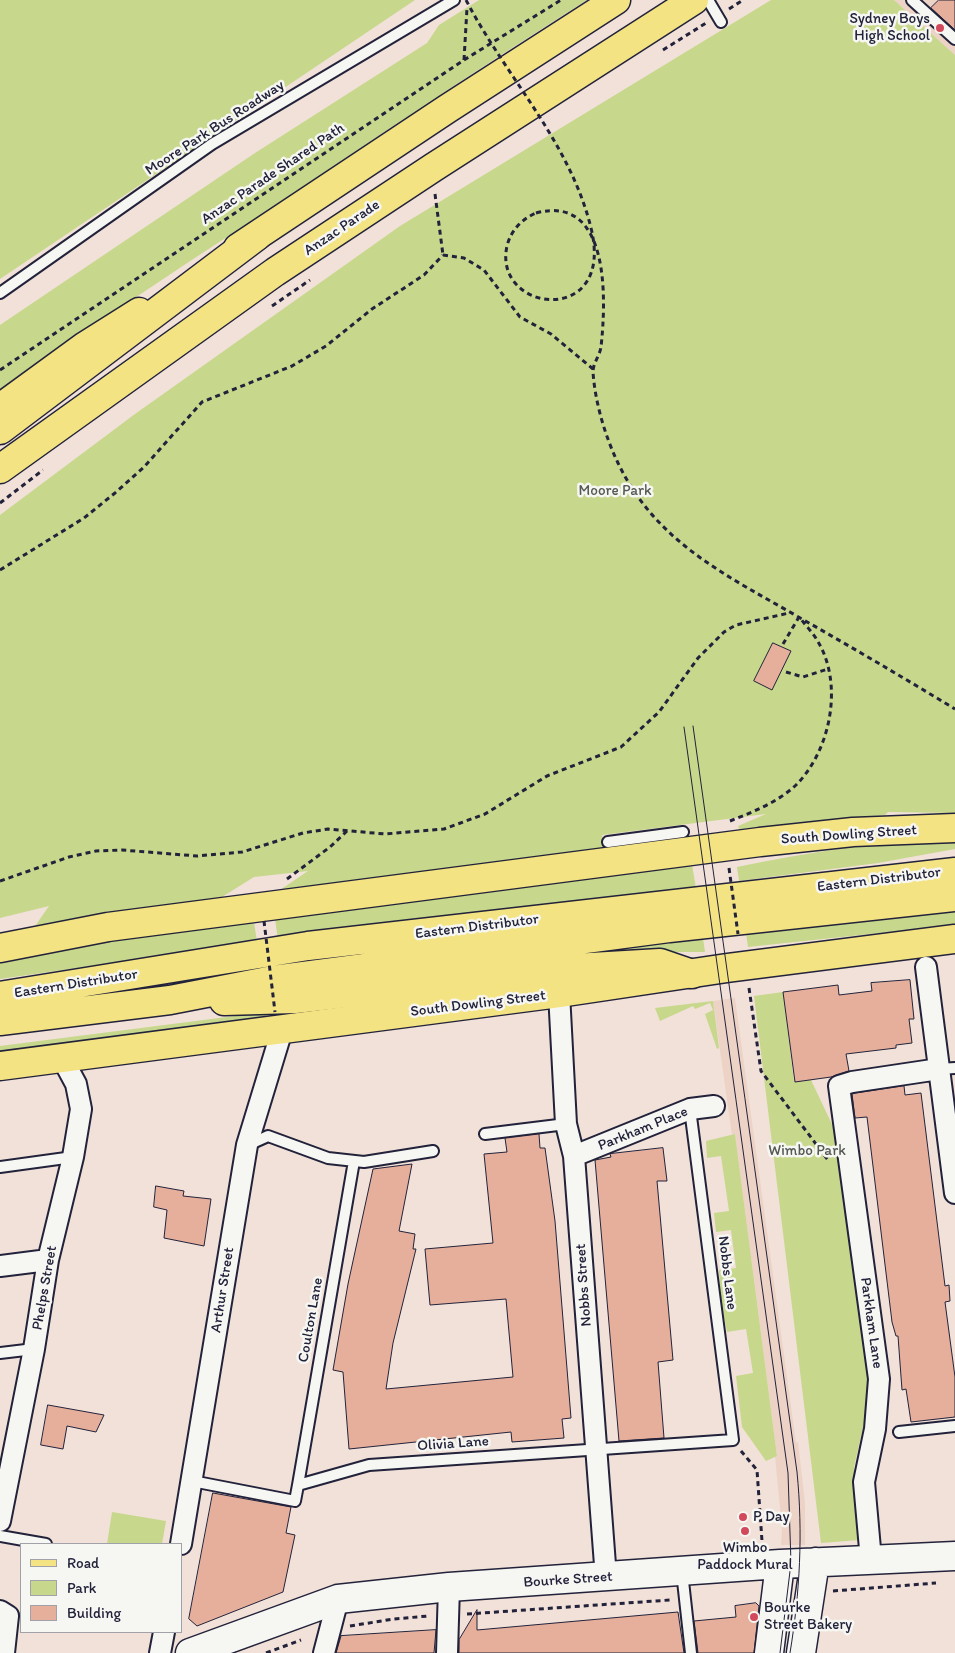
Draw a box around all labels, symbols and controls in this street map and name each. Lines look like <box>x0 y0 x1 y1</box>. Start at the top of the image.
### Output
place label: Sydney Boys High School <box>849 10 930 45</box>
marker: Sydney Boys High School <box>934 22 946 34</box>
street label: Moore Park Bus Roadway <box>142 76 288 180</box>
street label: Anzac Parade Shared Path <box>198 119 348 229</box>
street label: Anzac Parade <box>301 196 383 260</box>
park label: Moore Park <box>578 482 652 500</box>
street label: South Dowling Street <box>780 821 918 849</box>
street label: Eastern Distributor <box>816 863 942 897</box>
street label: Eastern Distributor <box>414 910 540 944</box>
street label: Eastern Distributor <box>13 965 139 1003</box>
street label: South Dowling Street <box>409 987 547 1021</box>
street label: Parkham Place <box>595 1103 691 1155</box>
park label: Wimbo Park <box>768 1142 846 1160</box>
street label: Nobbs Lane <box>714 1235 740 1311</box>
street label: Nobbs Street <box>572 1243 596 1327</box>
street label: Phelps Street <box>29 1244 61 1332</box>
street label: Arthur Street <box>207 1246 239 1334</box>
street label: Coulton Lane <box>295 1276 327 1364</box>
street label: Parkham Lane <box>856 1276 886 1370</box>
street label: Olivia Lane <box>417 1433 489 1455</box>
place label: P Day <box>753 1508 790 1526</box>
marker: P Day <box>737 1511 749 1523</box>
marker: Wimbo Paddock Mural <box>739 1525 751 1537</box>
place label: Wimbo Paddock Mural <box>697 1539 793 1574</box>
legend <box>20 1543 182 1633</box>
text: Road <box>67 1554 99 1572</box>
street label: Bourke Street <box>523 1568 613 1592</box>
text: Park <box>67 1579 97 1597</box>
place label: Bourke Street Bakery <box>764 1599 852 1634</box>
text: Building <box>67 1604 121 1622</box>
marker: Bourke Street Bakery <box>748 1611 760 1623</box>

